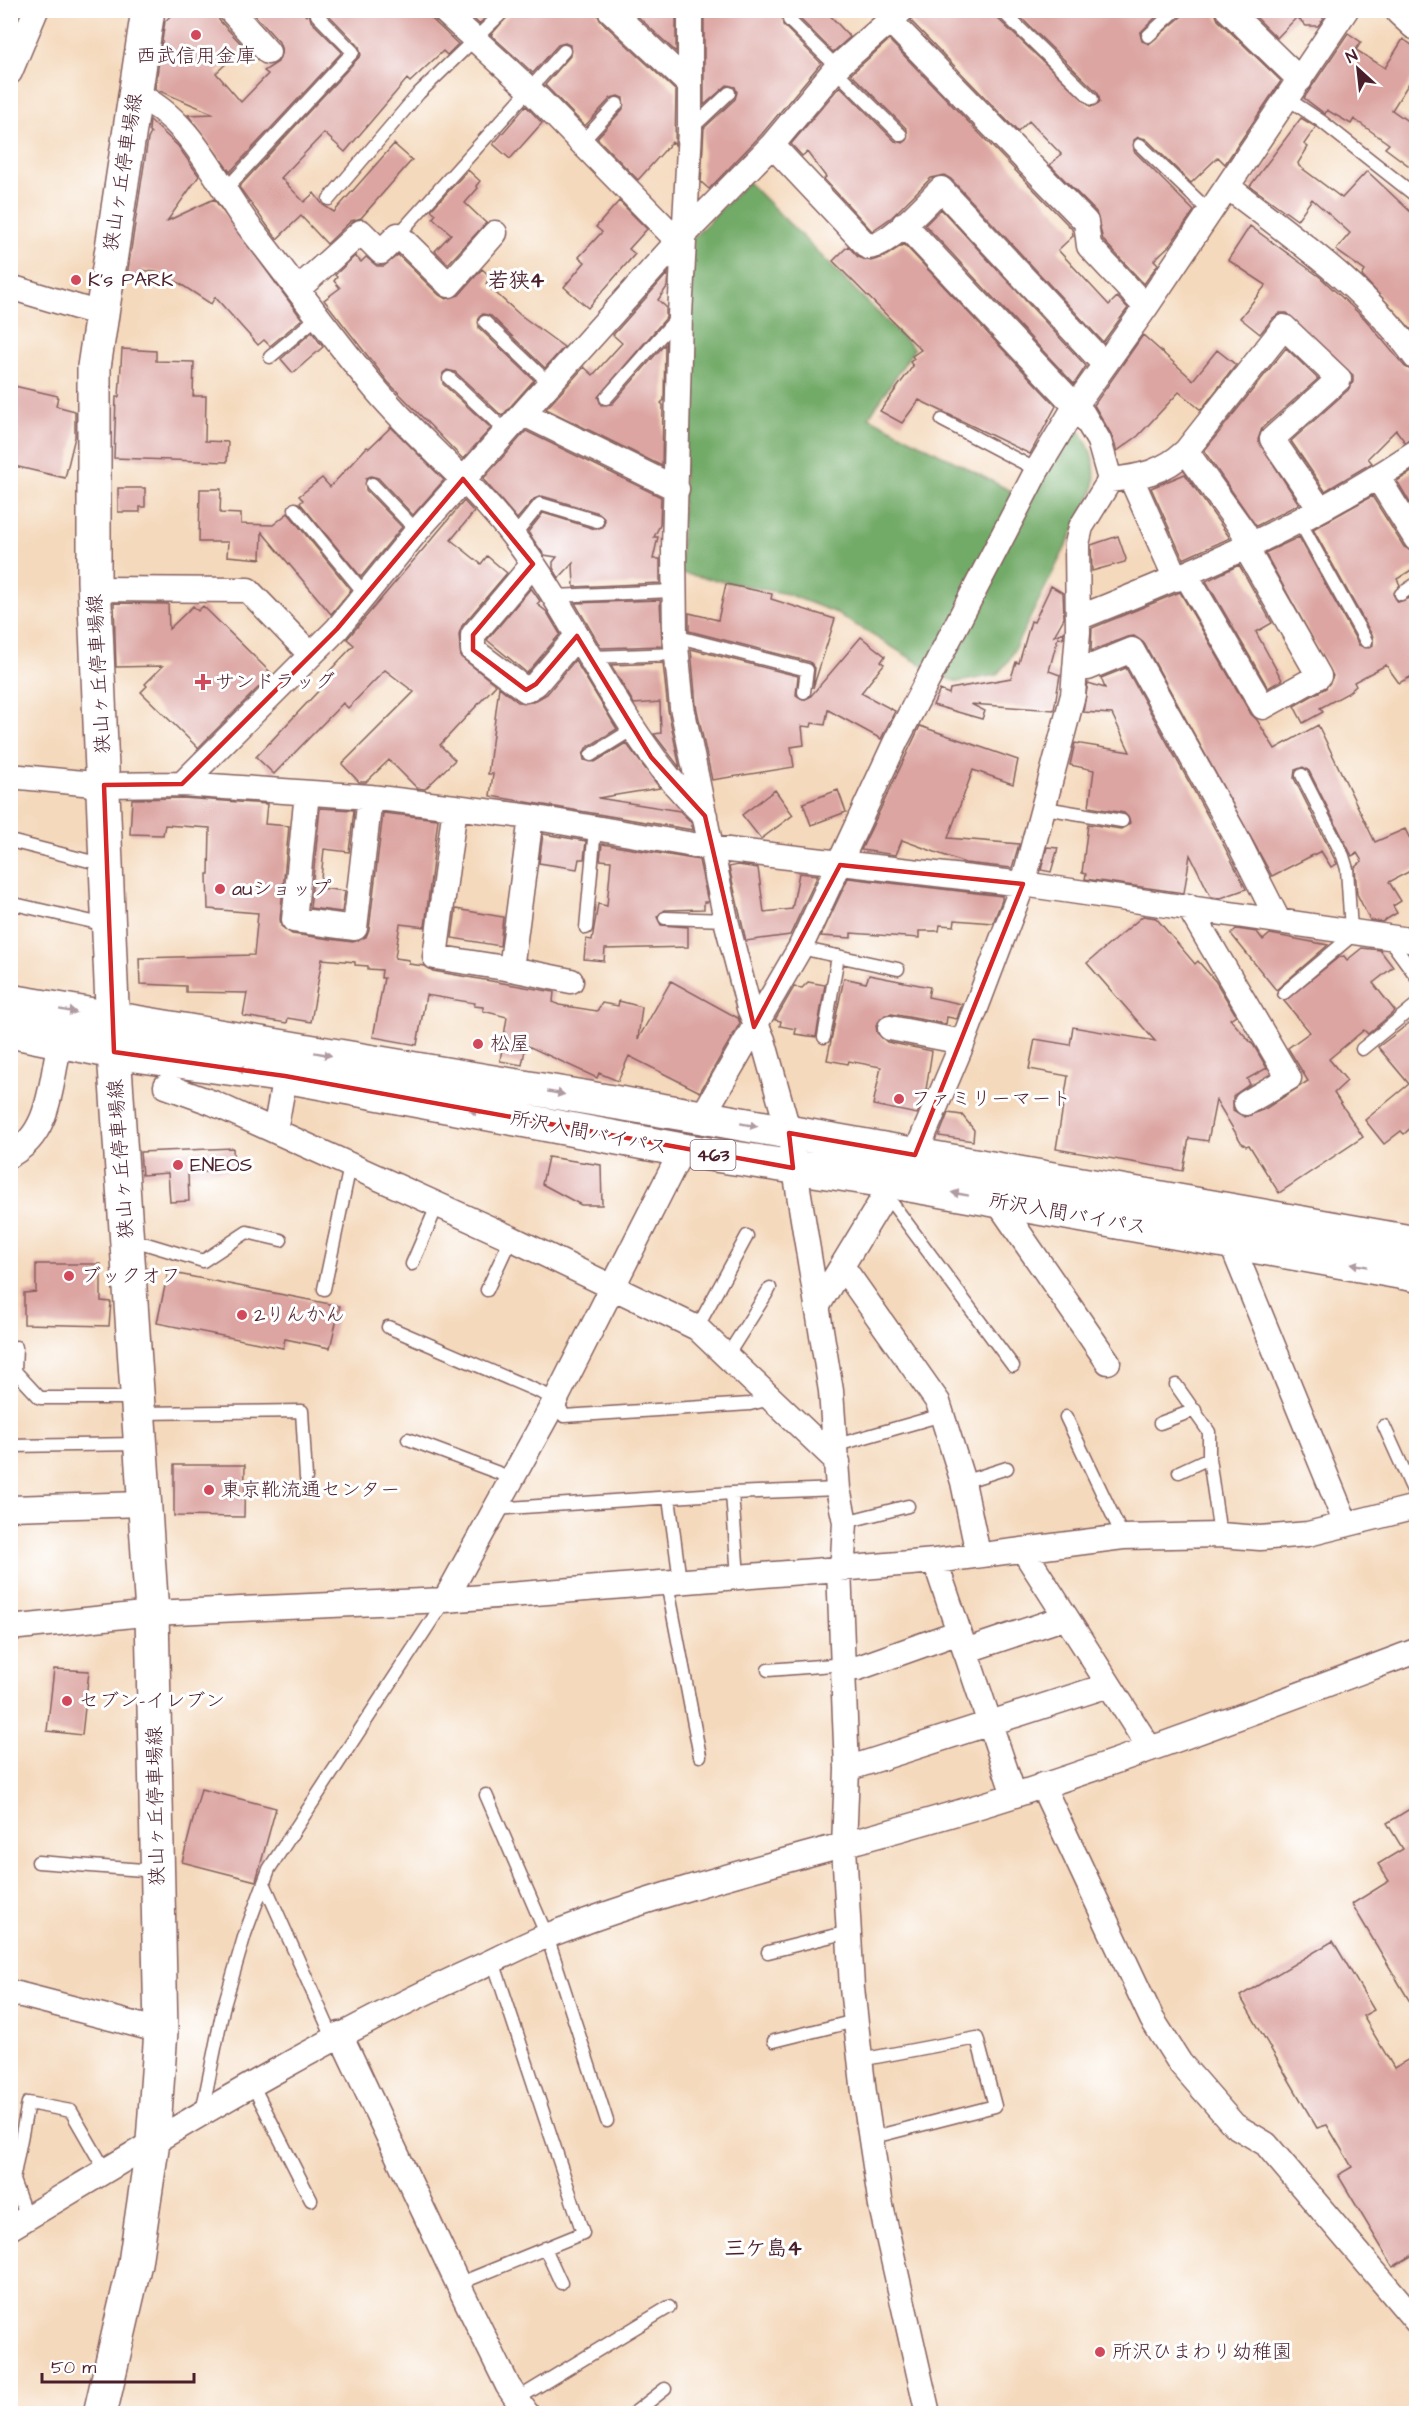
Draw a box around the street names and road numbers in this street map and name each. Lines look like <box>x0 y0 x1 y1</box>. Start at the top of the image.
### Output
street label: 狭山ヶ丘停車場線 <box>97 91 149 253</box>
street label: 狭山ヶ丘停車場線 <box>81 593 117 755</box>
street label: 狭山ヶ丘停車場線 <box>101 1078 141 1240</box>
street label: 所沢入間バイパス <box>508 1104 670 1162</box>
road number: 463 <box>690 1140 736 1170</box>
street label: 所沢入間バイパス <box>987 1186 1149 1242</box>
street label: 狭山ヶ丘停車場線 <box>141 1726 171 1886</box>

